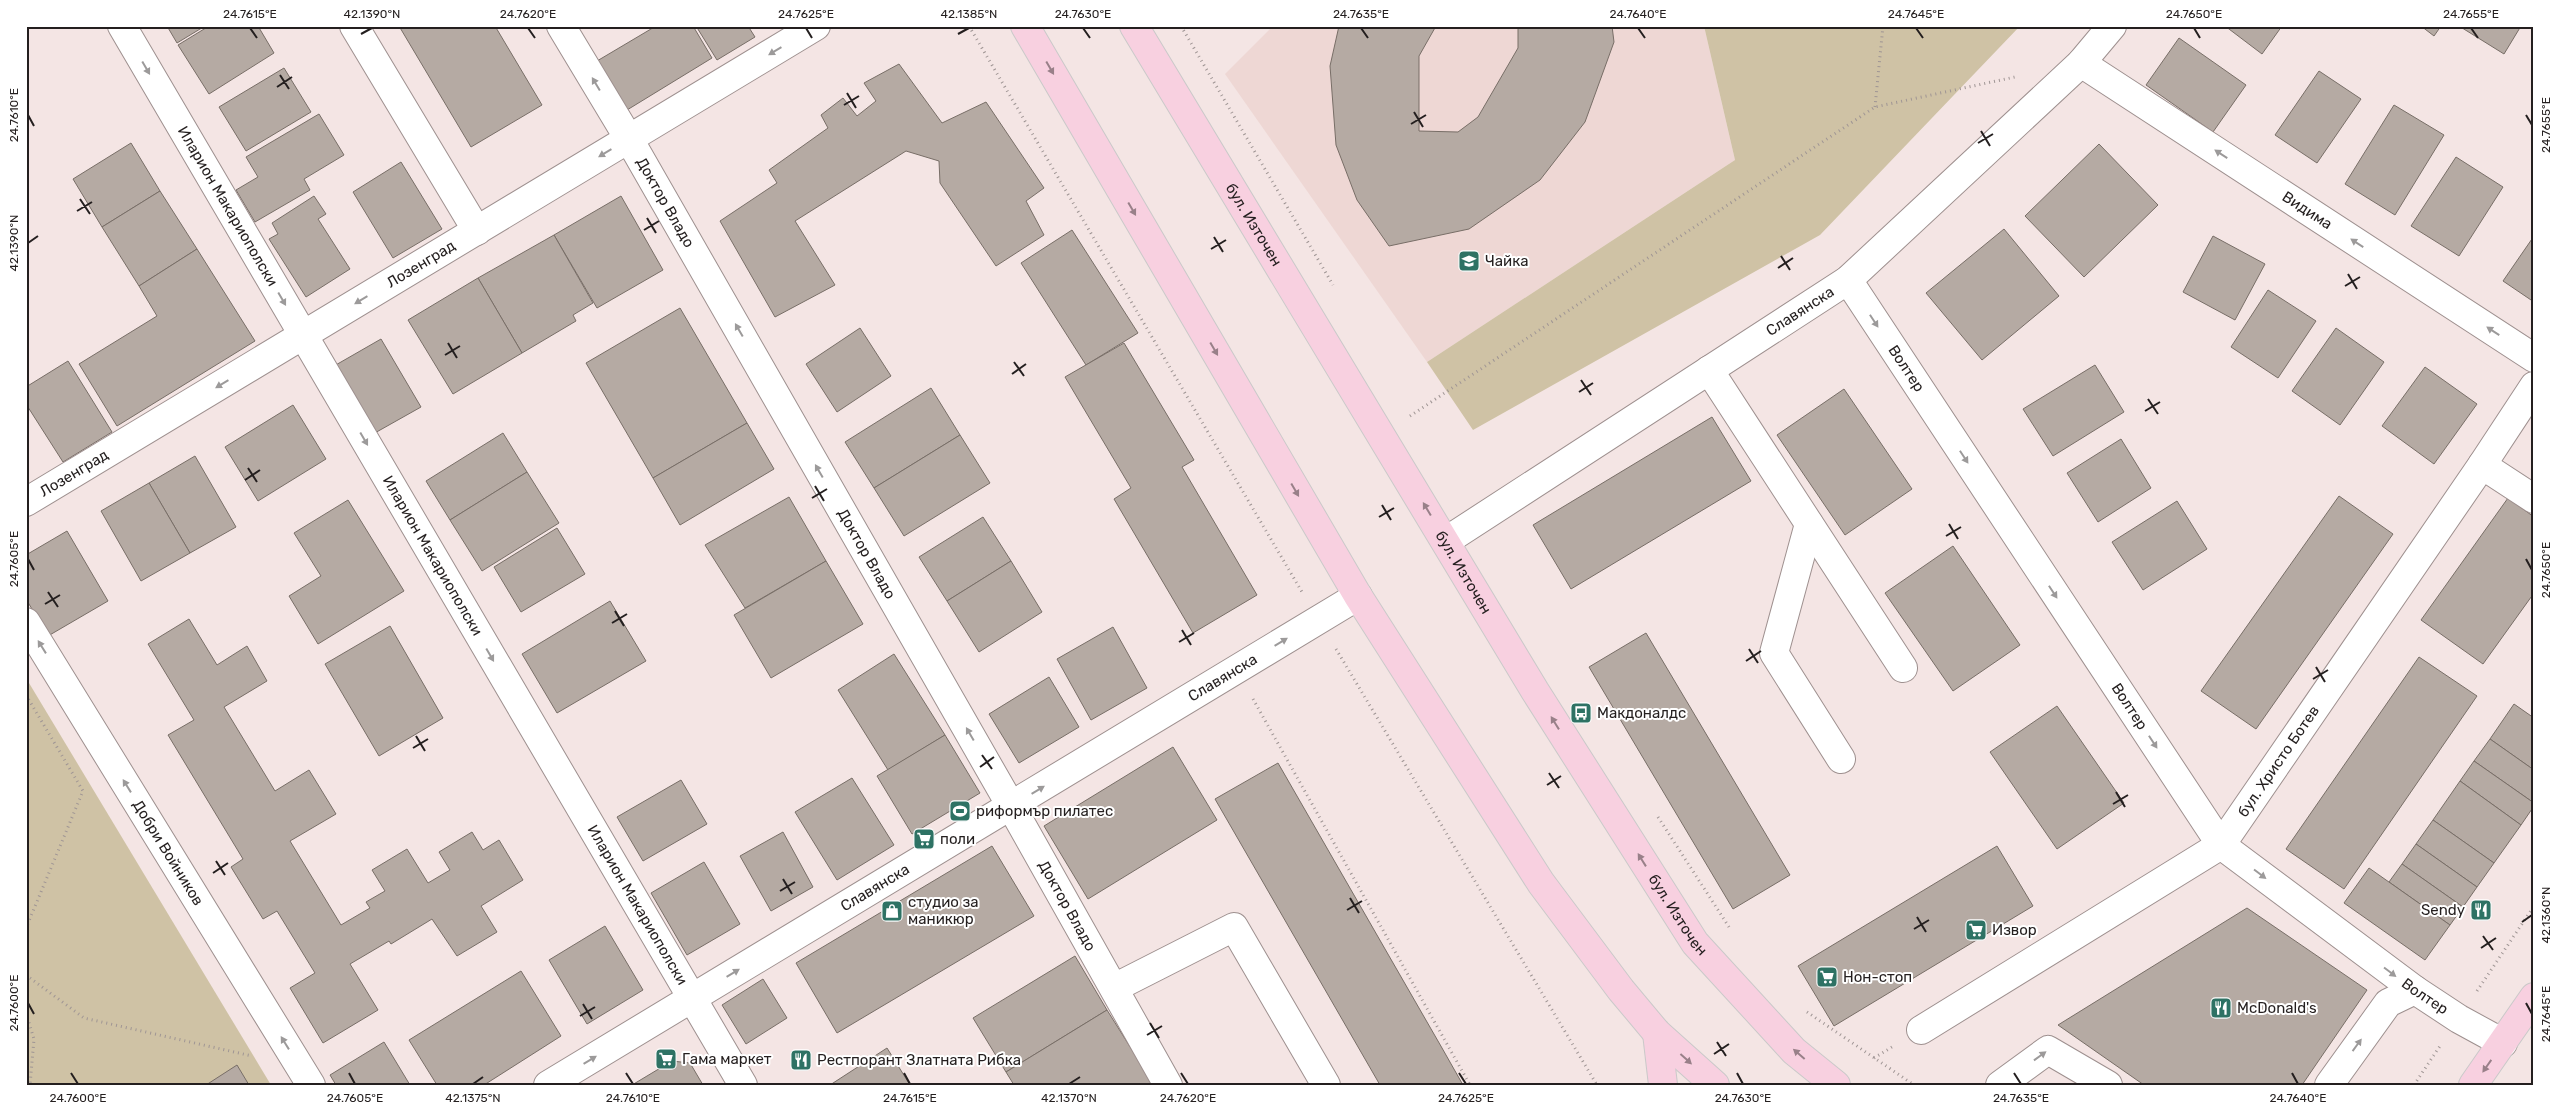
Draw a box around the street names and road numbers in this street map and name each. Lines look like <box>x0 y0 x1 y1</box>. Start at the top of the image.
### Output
street label: Иларион Макариополски <box>174 123 282 290</box>
street label: Доктор Владо <box>632 154 698 251</box>
street label: бул. Източен <box>1222 180 1286 269</box>
street label: Видима <box>2279 188 2336 233</box>
street label: Лозенград <box>383 236 459 292</box>
street label: Славянска <box>1763 283 1837 340</box>
street label: Волтер <box>1884 342 1928 395</box>
street label: Лозенград <box>36 445 112 501</box>
street label: Иларион Макариополски <box>379 472 486 639</box>
street label: Доктор Владо <box>834 506 899 602</box>
street label: бул. Източен <box>1432 528 1495 617</box>
street label: Славянска <box>1185 650 1260 705</box>
street label: Волтер <box>2108 680 2151 733</box>
street label: бул. Христо Ботев <box>2234 702 2323 821</box>
street label: Добри Войников <box>129 797 207 909</box>
street label: Иларион Макариополски <box>584 822 691 988</box>
street label: Доктор Владо <box>1035 857 1100 954</box>
street label: Славянска <box>837 860 913 915</box>
street label: бул. Източен <box>1645 871 1711 959</box>
street label: Волтер <box>2398 974 2452 1018</box>

